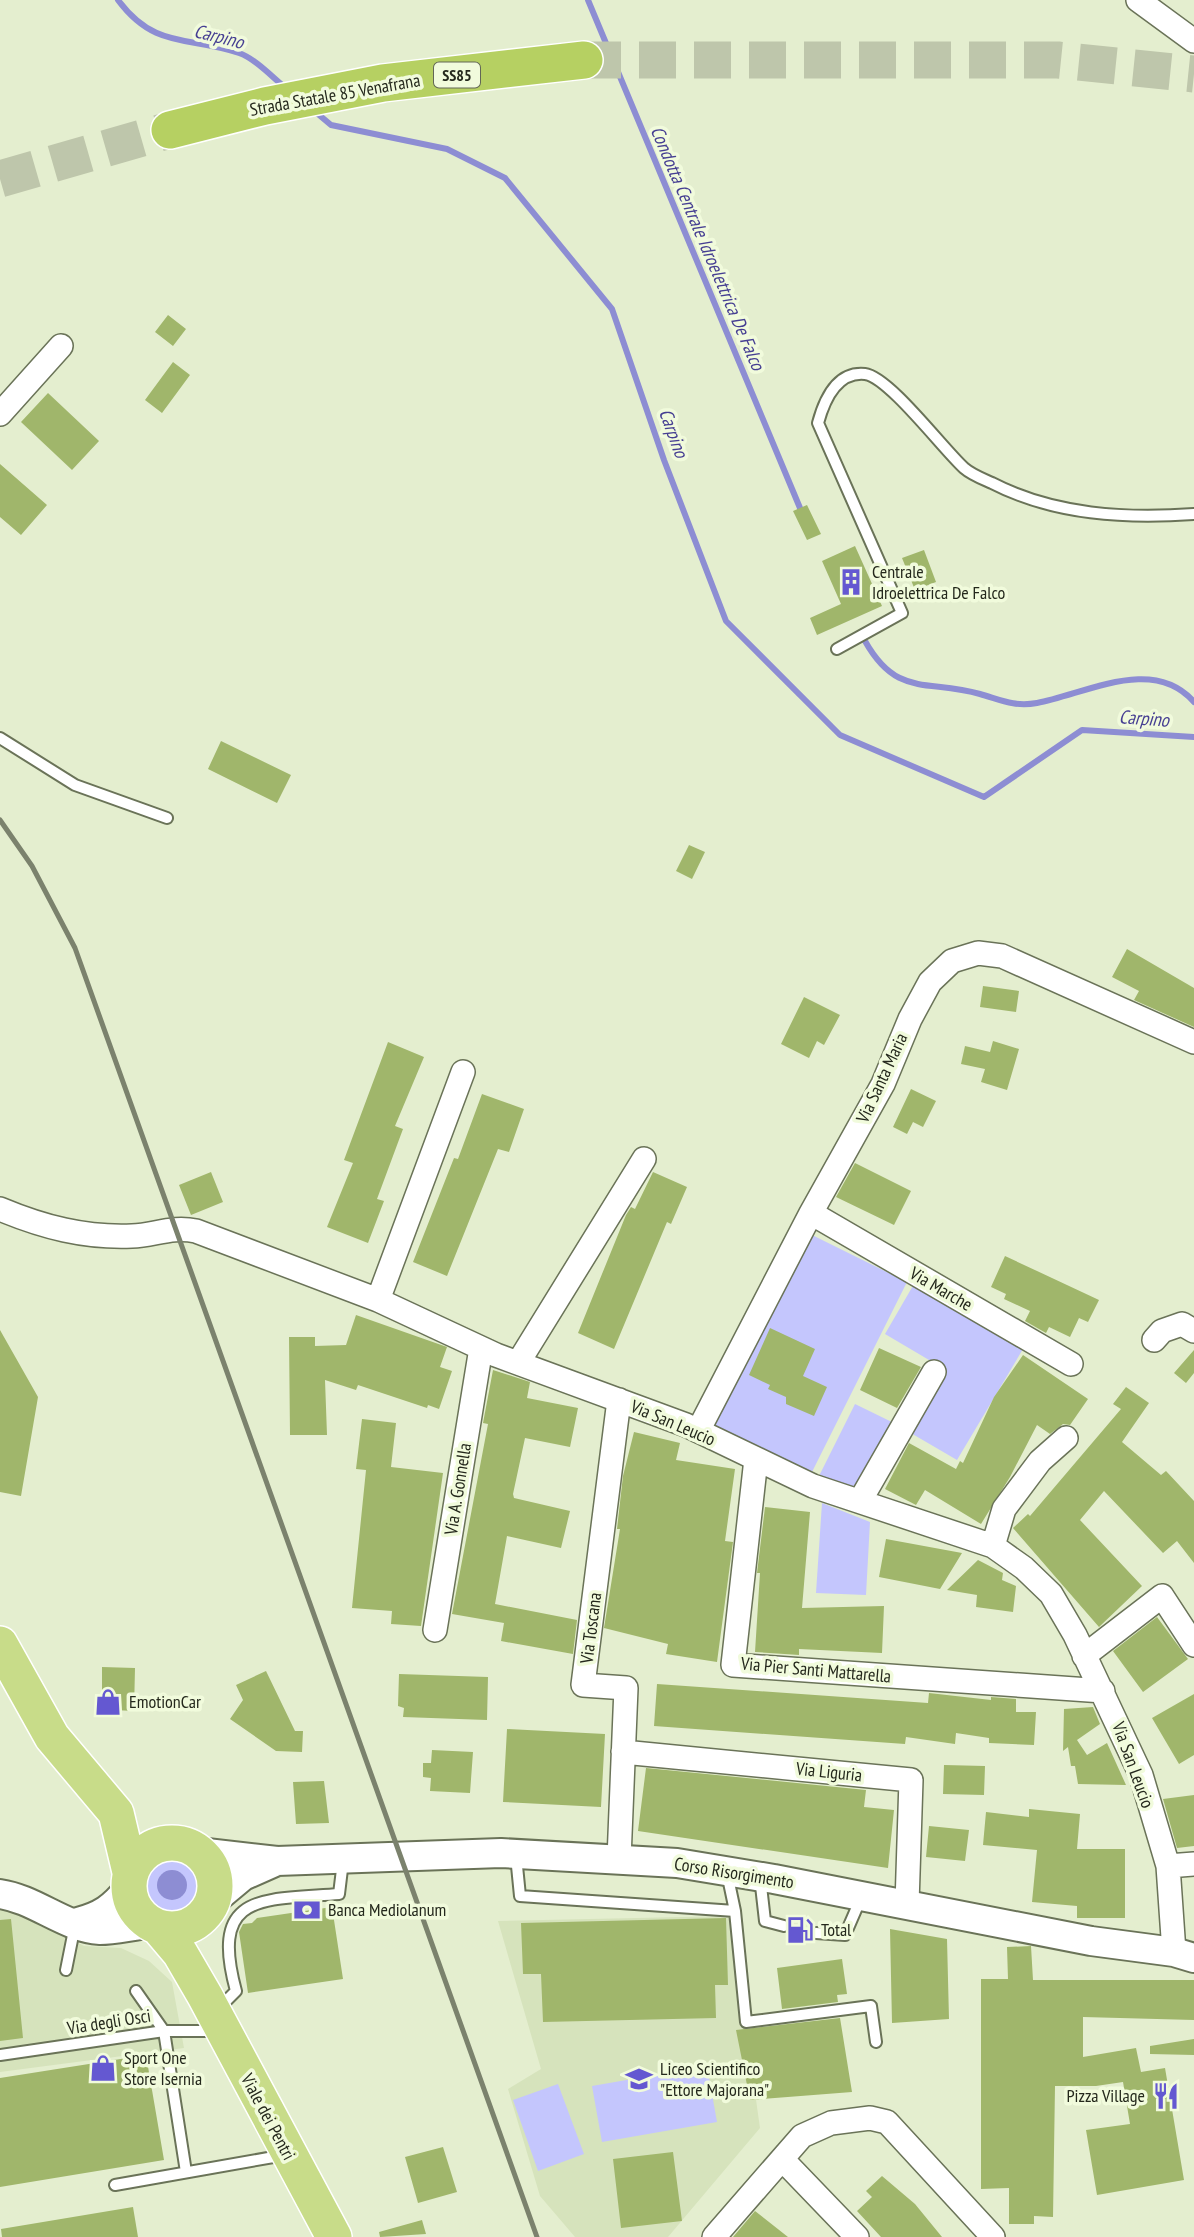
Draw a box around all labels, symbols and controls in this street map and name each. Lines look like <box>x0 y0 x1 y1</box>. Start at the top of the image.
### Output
water label: Carpino <box>192 18 248 54</box>
road number: SS85 <box>434 62 480 88</box>
street label: Strada Statale 85 Venafrana <box>248 68 422 121</box>
water label: Condotta Centrale Idroelettrica De Falco <box>646 122 771 375</box>
water label: Carpino <box>654 405 694 462</box>
place label: Centrale Idroelettrica De Falco <box>872 560 1006 604</box>
building icon: Centrale Idroelettrica De Falco <box>836 567 866 597</box>
water label: Carpino <box>1118 704 1172 732</box>
street label: Via Santa Maria <box>850 1029 912 1127</box>
street label: Via Marche <box>905 1261 977 1316</box>
street label: Via San Leucio <box>626 1394 719 1451</box>
street label: Via A. Gonnella <box>439 1441 476 1538</box>
street label: Via Toscana <box>575 1591 606 1666</box>
street label: Via Pier Santi Mattarella <box>739 1651 892 1688</box>
shop icon: EmotionCar <box>93 1687 123 1717</box>
place label: EmotionCar <box>129 1690 201 1713</box>
street label: Via San Leucio <box>1107 1718 1160 1811</box>
street label: Via Liguria <box>794 1756 863 1786</box>
street label: Corso Risorgimento <box>673 1852 796 1893</box>
bank icon: Banca Mediolanum <box>292 1895 322 1925</box>
place label: Banca Mediolanum <box>328 1898 446 1921</box>
fuel station icon: Total <box>785 1915 815 1945</box>
place label: Total <box>821 1918 852 1941</box>
street label: Via degli Osci <box>64 2004 152 2040</box>
place label: Sport One Store Isernia <box>124 2046 202 2090</box>
shop icon: Sport One Store Isernia <box>88 2053 118 2083</box>
place label: Liceo Scientifico "Ettore Majorana" <box>660 2057 769 2101</box>
school or university icon: Liceo Scientifico "Ettore Majorana" <box>624 2064 654 2094</box>
street label: Viale dei Pentri <box>236 2069 301 2164</box>
restaurant icon: Pizza Village <box>1151 2081 1181 2111</box>
place label: Pizza Village <box>1066 2084 1145 2107</box>

